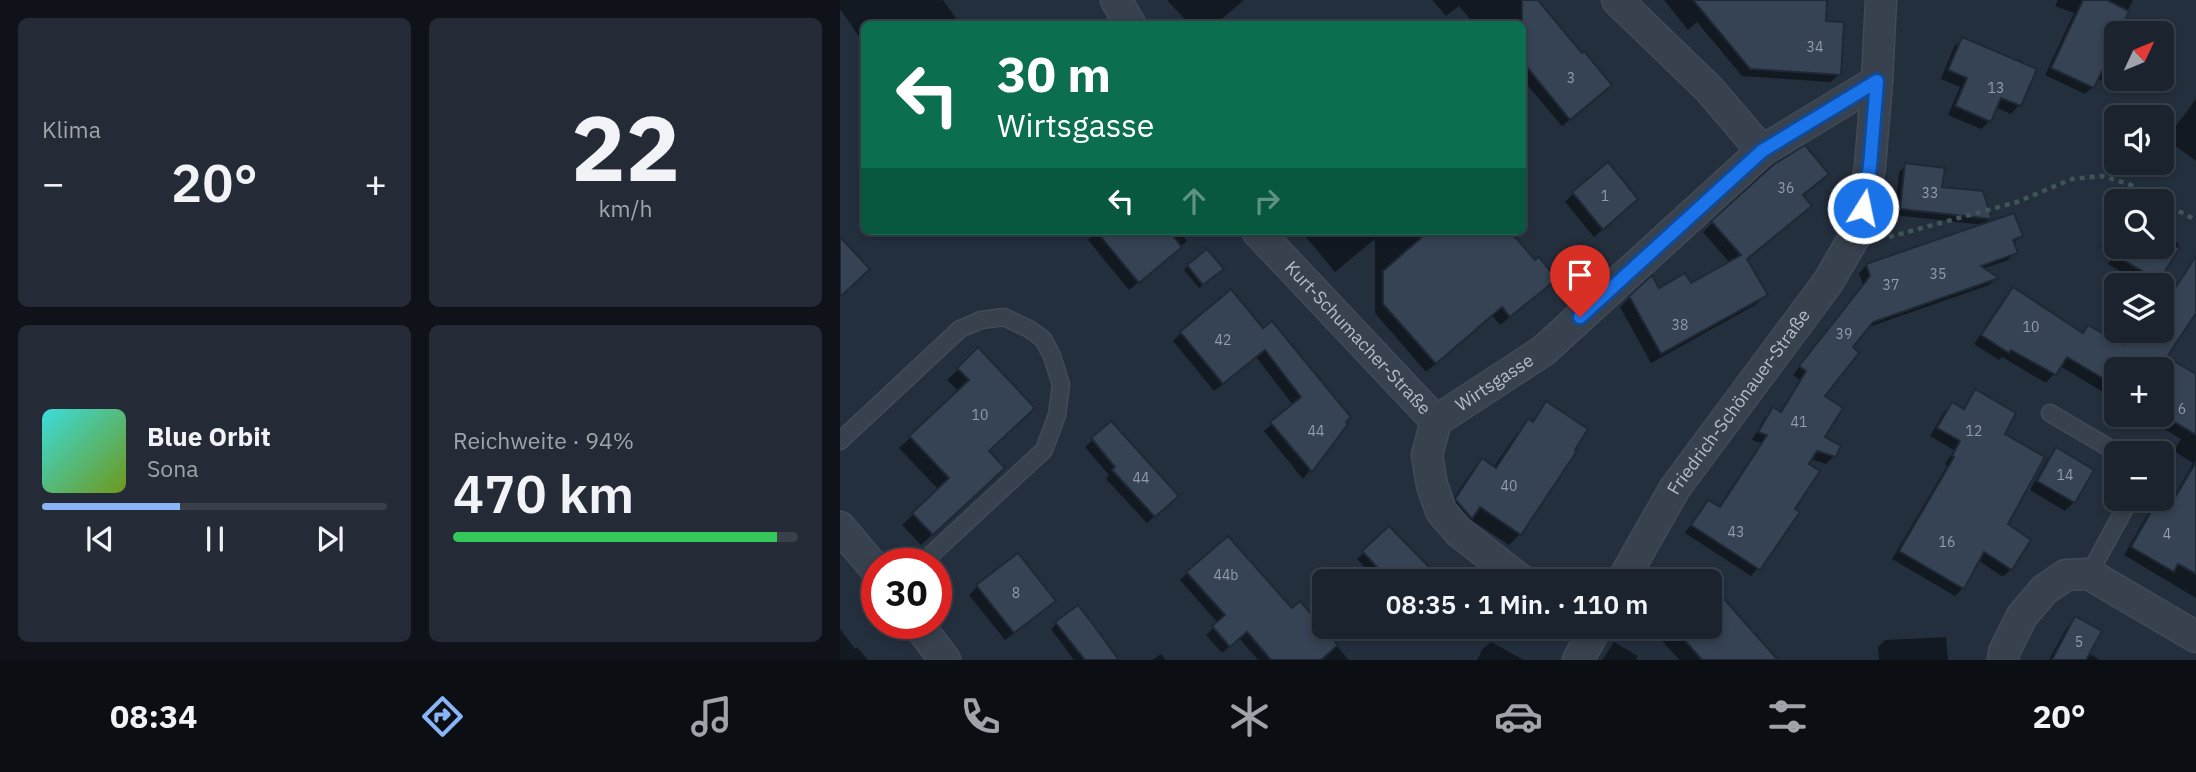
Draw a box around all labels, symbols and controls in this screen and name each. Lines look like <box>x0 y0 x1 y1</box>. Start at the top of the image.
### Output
north arrow <box>2104 21 2174 91</box>
map controls <box>2104 21 2174 511</box>
house number: 34 <box>1807 38 1823 56</box>
text: 30 m <box>997 42 1111 105</box>
icon: left <box>882 49 973 140</box>
house number: 3 <box>1567 69 1575 87</box>
house number: 13 <box>1988 79 2004 97</box>
text: 22 <box>571 88 680 206</box>
text: Wirtsgasse <box>997 104 1154 146</box>
button: sound <box>2104 105 2174 175</box>
text: Klima <box>42 114 101 144</box>
text: 20° <box>171 149 258 216</box>
text: − <box>42 158 65 207</box>
text: + <box>364 158 387 207</box>
position arrow <box>1826 171 1900 245</box>
house number: 36 <box>1778 179 1794 197</box>
icon: left <box>1102 182 1140 220</box>
icon: ahead <box>1175 182 1213 220</box>
icon: right <box>1248 182 1286 220</box>
house number: 33 <box>1922 184 1938 202</box>
house number: 1 <box>1601 187 1609 205</box>
button: search <box>2104 189 2174 259</box>
text: km/h <box>598 193 653 223</box>
pin <box>1550 245 1610 317</box>
street label: Kurt-Schumacher-Straße <box>1280 256 1436 419</box>
icon: arrive <box>1561 256 1599 294</box>
house number: 35 <box>1930 265 1946 283</box>
button: layers <box>2104 273 2174 343</box>
house number: 37 <box>1883 276 1899 294</box>
street label: Friedrich-Schönauer-Straße <box>1662 304 1815 499</box>
house number: 38 <box>1672 316 1688 334</box>
house number: 10 <box>2023 318 2039 336</box>
house number: 39 <box>1836 325 1852 343</box>
house number: 42 <box>1215 331 1231 349</box>
street label: Wirtsgasse <box>1451 348 1538 416</box>
button: + <box>2104 357 2174 427</box>
house number: 6 <box>2178 400 2186 418</box>
house number: 10 <box>972 406 988 424</box>
house number: 41 <box>1791 413 1807 431</box>
text: Blue Orbit <box>147 419 271 453</box>
house number: 44 <box>1308 422 1324 440</box>
house number: 12 <box>1966 422 1982 440</box>
text: Reichweite · 94% <box>453 425 634 455</box>
button: − <box>2104 441 2174 511</box>
text: Sona <box>147 453 199 483</box>
text: 470 km <box>453 460 634 527</box>
house number: 14 <box>2057 466 2073 484</box>
house number: 44 <box>1133 469 1149 487</box>
house number: 40 <box>1501 477 1517 495</box>
icon: previous <box>81 520 119 558</box>
icon: pause <box>196 520 234 558</box>
icon: next <box>311 520 349 558</box>
house number: 43 <box>1728 523 1744 541</box>
house number: 4 <box>2163 525 2171 543</box>
house number: 16 <box>1939 533 1955 551</box>
speed limit sign: 30 <box>861 548 952 639</box>
house number: 44b <box>1214 566 1238 584</box>
house number: 8 <box>1012 584 1020 602</box>
text: 08:35 · 1 Min. · 110 m <box>1386 587 1648 621</box>
house number: 5 <box>2075 633 2083 651</box>
icon: directions <box>418 692 467 741</box>
icon: music <box>687 692 736 741</box>
icon: phone <box>956 692 1005 741</box>
icon: climate <box>1225 692 1274 741</box>
icon: car <box>1494 692 1543 741</box>
icon: filters <box>1763 692 1812 741</box>
text: 08:34 <box>110 695 197 737</box>
text: 20° <box>2032 695 2086 737</box>

